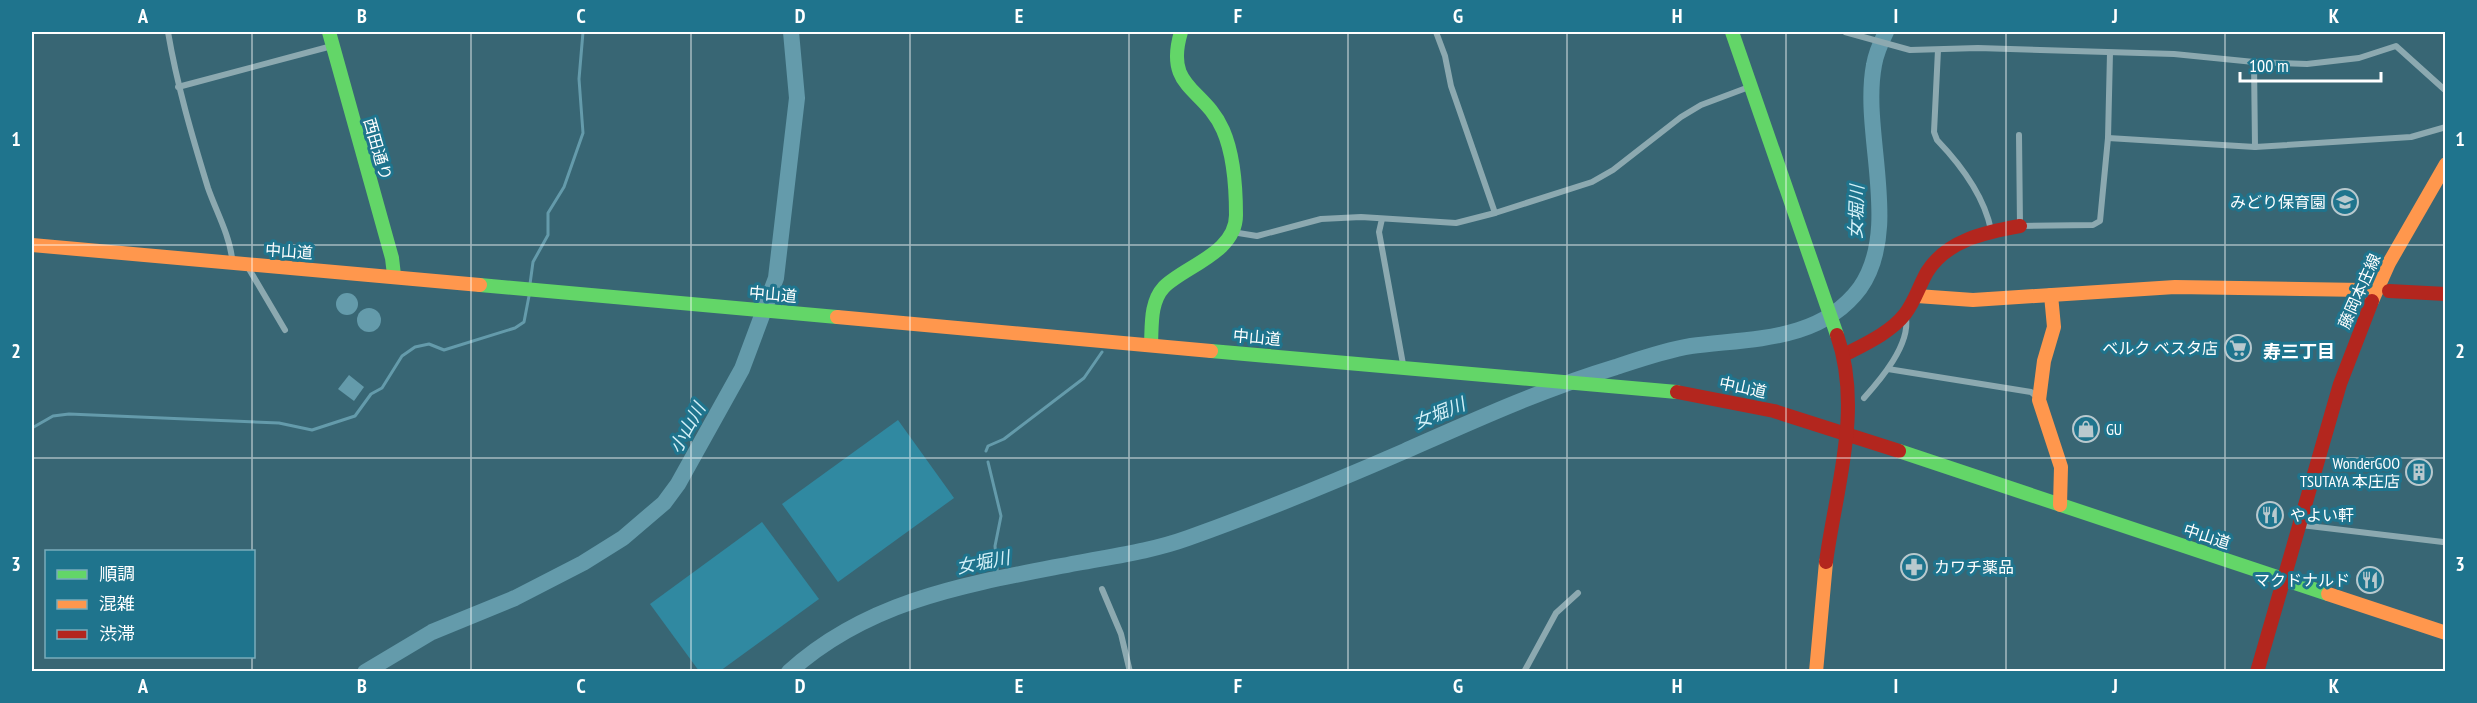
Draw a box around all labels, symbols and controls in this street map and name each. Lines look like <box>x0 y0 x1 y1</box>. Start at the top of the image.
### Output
text: A <box>137 3 149 29</box>
text: B <box>357 3 367 29</box>
text: C <box>576 3 586 29</box>
text: D <box>795 3 806 29</box>
text: E <box>1015 3 1023 29</box>
text: F <box>1234 3 1242 29</box>
text: G <box>1453 3 1463 29</box>
text: H <box>1672 3 1682 29</box>
text: I <box>1894 3 1898 29</box>
text: J <box>2111 3 2118 29</box>
text: K <box>2329 3 2340 29</box>
scale bar <box>2240 45 2381 83</box>
text: 100 m <box>2249 54 2289 77</box>
street label: 西田通り <box>360 115 396 183</box>
text: 1 <box>11 126 21 152</box>
text: 1 <box>2455 126 2465 152</box>
water label: 女堀川 <box>1844 183 1869 239</box>
school or university icon: みどり保育園 <box>2330 187 2360 217</box>
place label: みどり保育園 <box>2230 192 2326 212</box>
street label: 中山道 <box>264 239 314 263</box>
street label: 藤岡本庄線 <box>2334 250 2384 332</box>
street label: 中山道 <box>748 282 798 306</box>
street label: 中山道 <box>1232 325 1282 349</box>
supermarket icon: ベルク ベスタ店 <box>2223 333 2253 363</box>
text: 2 <box>11 338 21 364</box>
place label: ベルク ベスタ店 <box>2102 338 2218 358</box>
text: 2 <box>2455 338 2465 364</box>
district label: 寿三丁目 <box>2263 340 2335 363</box>
street label: 中山道 <box>1717 372 1769 402</box>
water label: 女堀川 <box>1410 391 1470 434</box>
water label: 小山川 <box>664 397 711 457</box>
shop icon: GU <box>2071 414 2101 444</box>
place label: GU <box>2106 419 2122 439</box>
place label: WonderGOO TSUTAYA 本庄店 <box>2300 453 2400 491</box>
building icon: WonderGOO TSUTAYA 本庄店 <box>2404 457 2434 487</box>
restaurant icon: やよい軒 <box>2255 500 2285 530</box>
place label: やよい軒 <box>2290 505 2354 525</box>
street label: 中山道 <box>2181 519 2233 553</box>
water label: 女堀川 <box>954 545 1014 578</box>
legend <box>45 550 255 658</box>
text: 3 <box>11 551 21 577</box>
text: 3 <box>2455 551 2465 577</box>
pharmacy icon: カワチ薬品 <box>1899 552 1929 582</box>
place label: カワチ薬品 <box>1934 557 2014 577</box>
text: 順調 <box>99 562 135 585</box>
restaurant icon: マクドナルド <box>2355 565 2385 595</box>
place label: マクドナルド <box>2254 570 2350 590</box>
text: 混雑 <box>99 592 135 615</box>
text: 渋滞 <box>99 622 135 645</box>
text: A <box>137 673 149 699</box>
text: B <box>357 673 367 699</box>
text: C <box>576 673 586 699</box>
text: D <box>795 673 806 699</box>
text: E <box>1015 673 1023 699</box>
text: F <box>1234 673 1242 699</box>
text: G <box>1453 673 1463 699</box>
text: H <box>1672 673 1682 699</box>
text: I <box>1894 673 1898 699</box>
text: J <box>2111 673 2118 699</box>
text: K <box>2329 673 2340 699</box>

